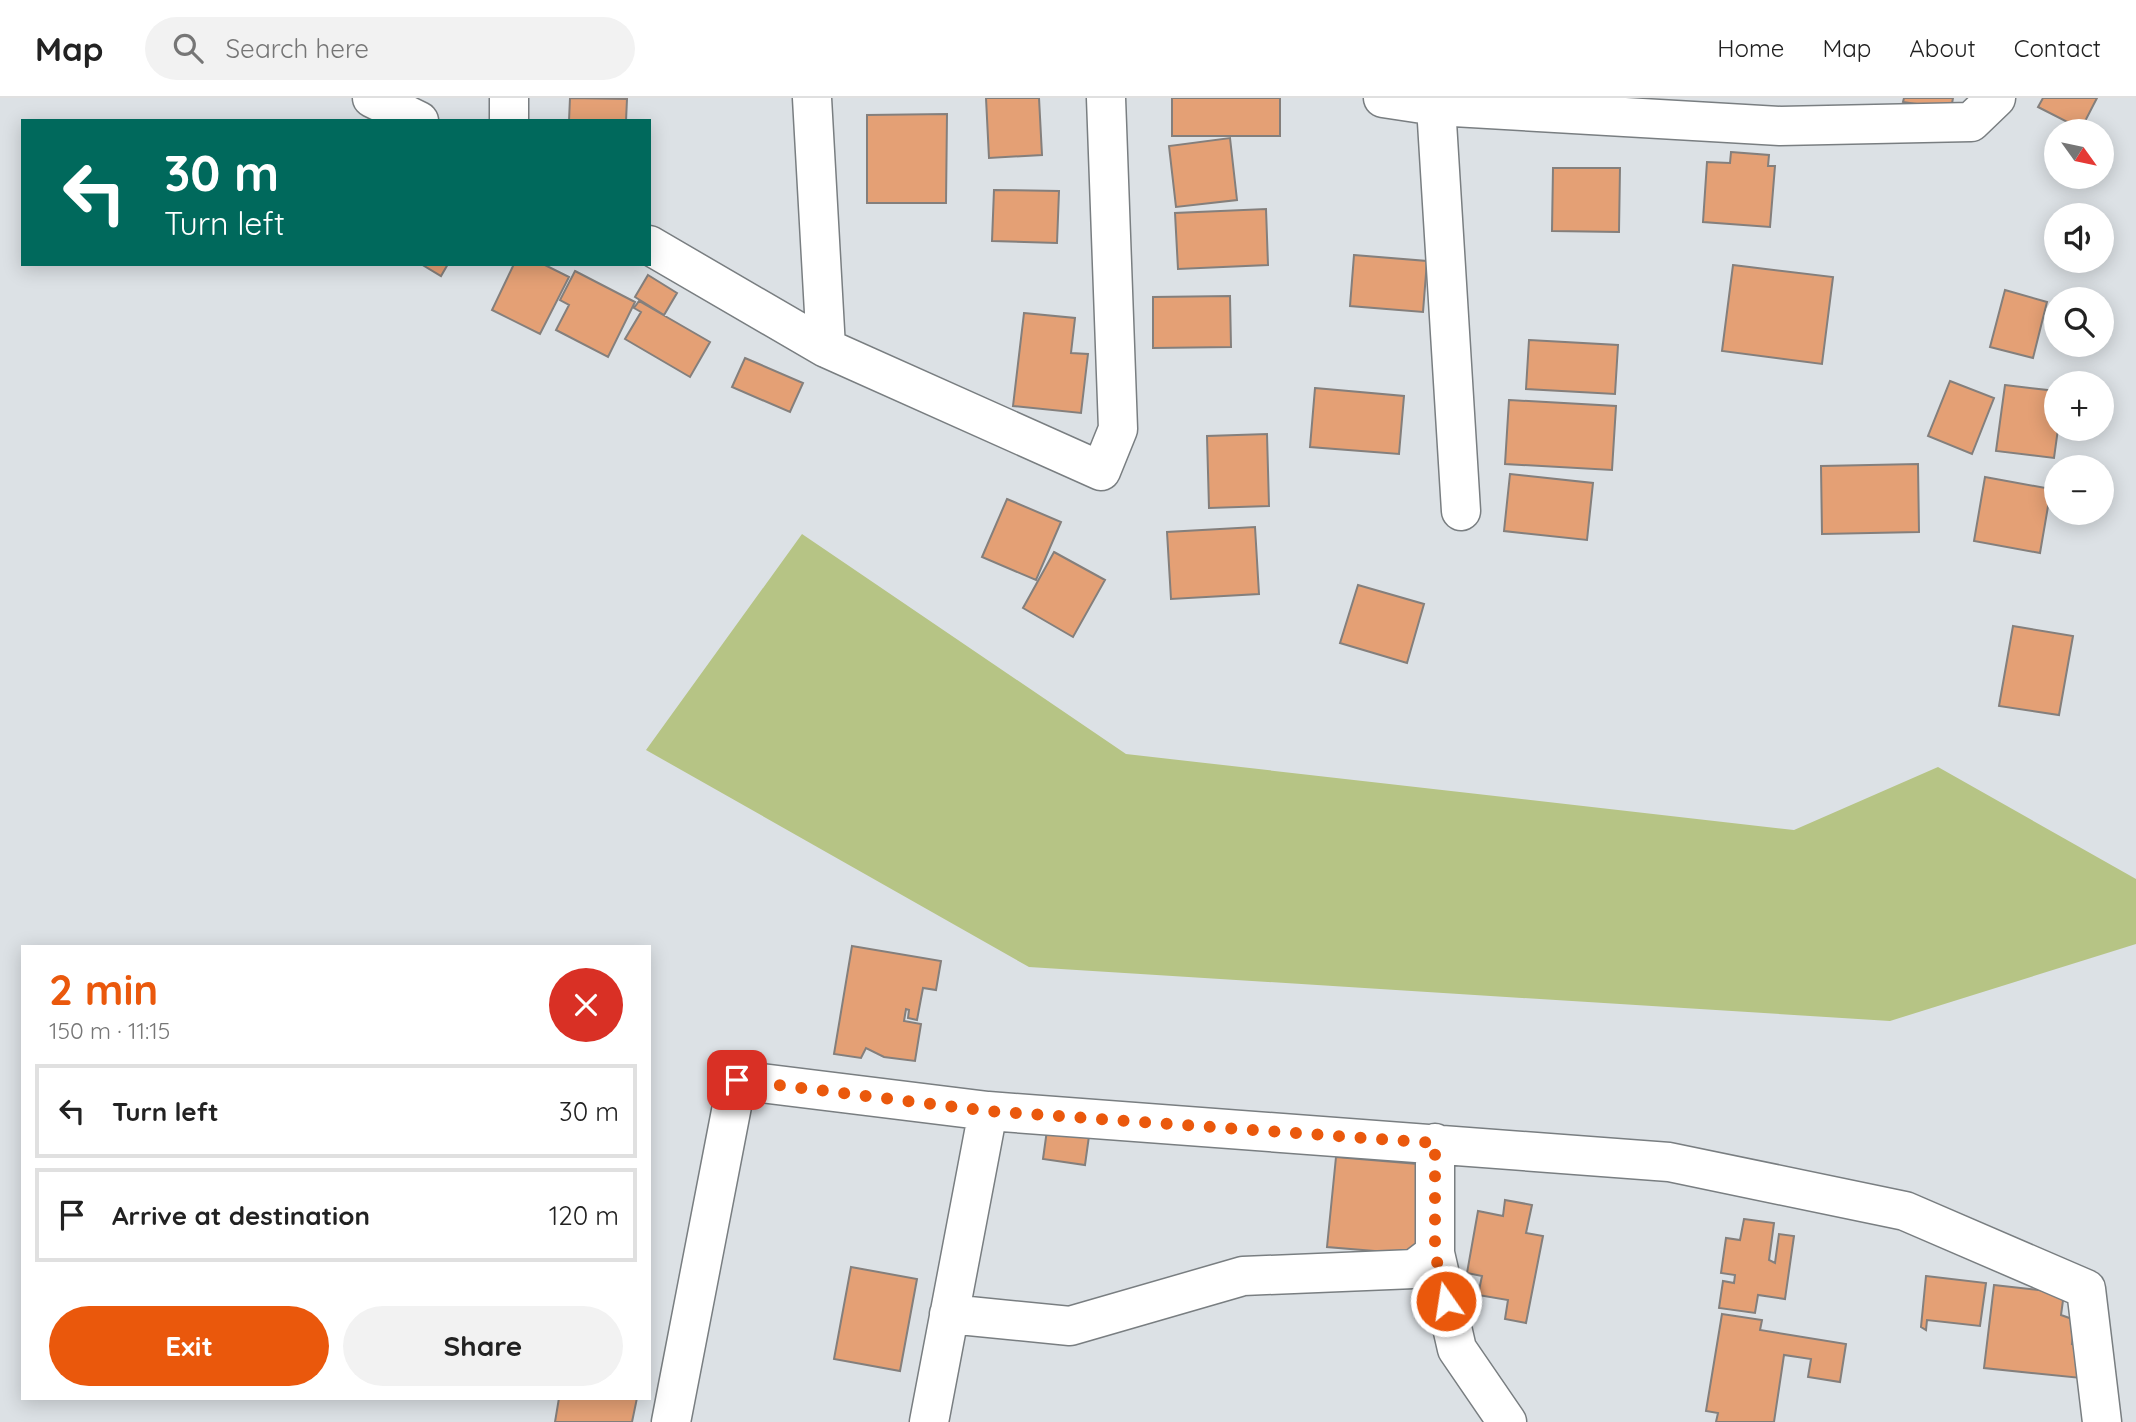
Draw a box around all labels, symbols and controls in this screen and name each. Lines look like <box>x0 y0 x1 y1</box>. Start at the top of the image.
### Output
search box <box>145 17 635 80</box>
text: Map <box>35 28 103 69</box>
icon: search <box>169 29 207 67</box>
text: Search here <box>225 32 369 65</box>
text: Home <box>1717 33 1784 63</box>
text: Map <box>1822 33 1871 63</box>
text: About <box>1909 33 1976 63</box>
text: Contact <box>2014 33 2101 63</box>
north arrow <box>2044 119 2114 189</box>
map controls <box>2044 119 2114 525</box>
text: 30 m <box>164 142 279 203</box>
icon: left <box>49 147 140 238</box>
text: Turn left <box>164 203 285 243</box>
button: sound <box>2044 203 2114 273</box>
button: search <box>2044 287 2114 357</box>
button: + <box>2044 371 2114 441</box>
button: − <box>2044 455 2114 525</box>
text: 2 min <box>49 963 158 1016</box>
button: close <box>549 968 623 1042</box>
text: 150 m · 11:15 <box>49 1016 170 1045</box>
pin <box>707 1050 767 1110</box>
icon: arrive <box>718 1061 756 1099</box>
icon: left <box>53 1092 91 1130</box>
text: Turn left <box>112 1095 219 1128</box>
text: 30 m <box>559 1095 619 1128</box>
icon: arrive <box>53 1196 91 1234</box>
text: Arrive at destination <box>112 1199 370 1232</box>
text: 120 m <box>549 1199 619 1232</box>
position arrow <box>1409 1264 1483 1338</box>
button: Exit <box>49 1306 329 1386</box>
button: Share <box>343 1306 623 1386</box>

